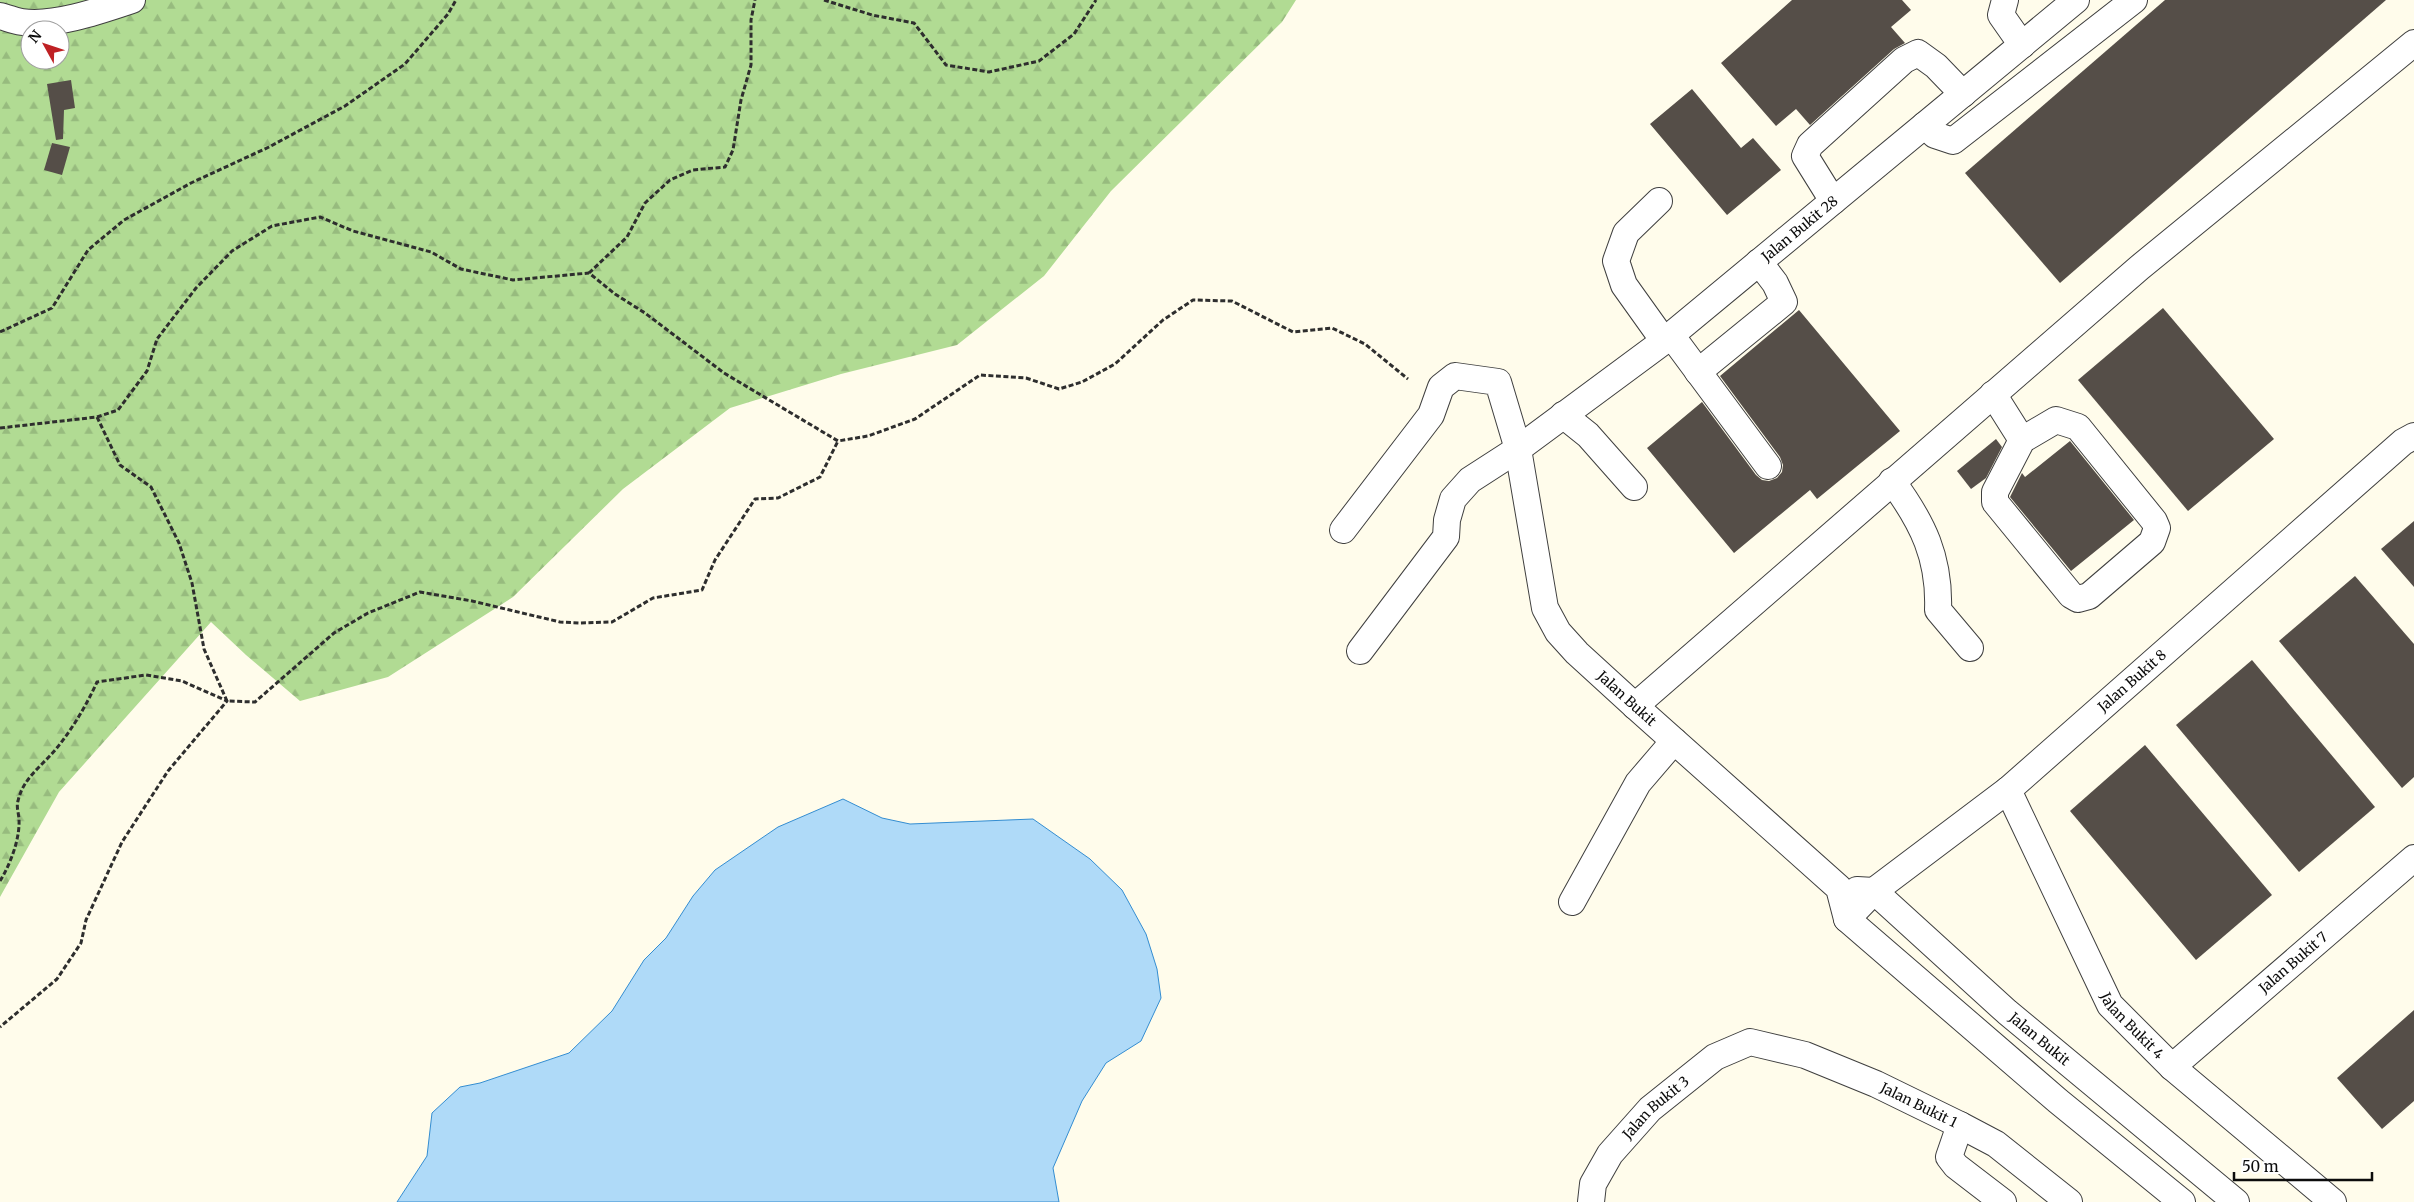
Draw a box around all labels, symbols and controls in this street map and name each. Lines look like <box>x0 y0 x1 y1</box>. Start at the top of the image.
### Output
north arrow <box>20 20 70 70</box>
text: N <box>25 27 45 47</box>
street label: Jalan Bukit 28 <box>1757 192 1841 266</box>
street label: Jalan Bukit 8 <box>2093 646 2170 716</box>
street label: Jalan Bukit <box>1593 666 1661 730</box>
street label: Jalan Bukit 7 <box>2254 928 2331 998</box>
street label: Jalan Bukit 4 <box>2096 989 2168 1063</box>
street label: Jalan Bukit <box>2005 1008 2074 1070</box>
street label: Jalan Bukit 3 <box>1618 1072 1693 1144</box>
street label: Jalan Bukit 1 <box>1877 1078 1960 1131</box>
scale bar <box>2234 1150 2372 1182</box>
text: 50 m <box>2242 1157 2279 1176</box>

